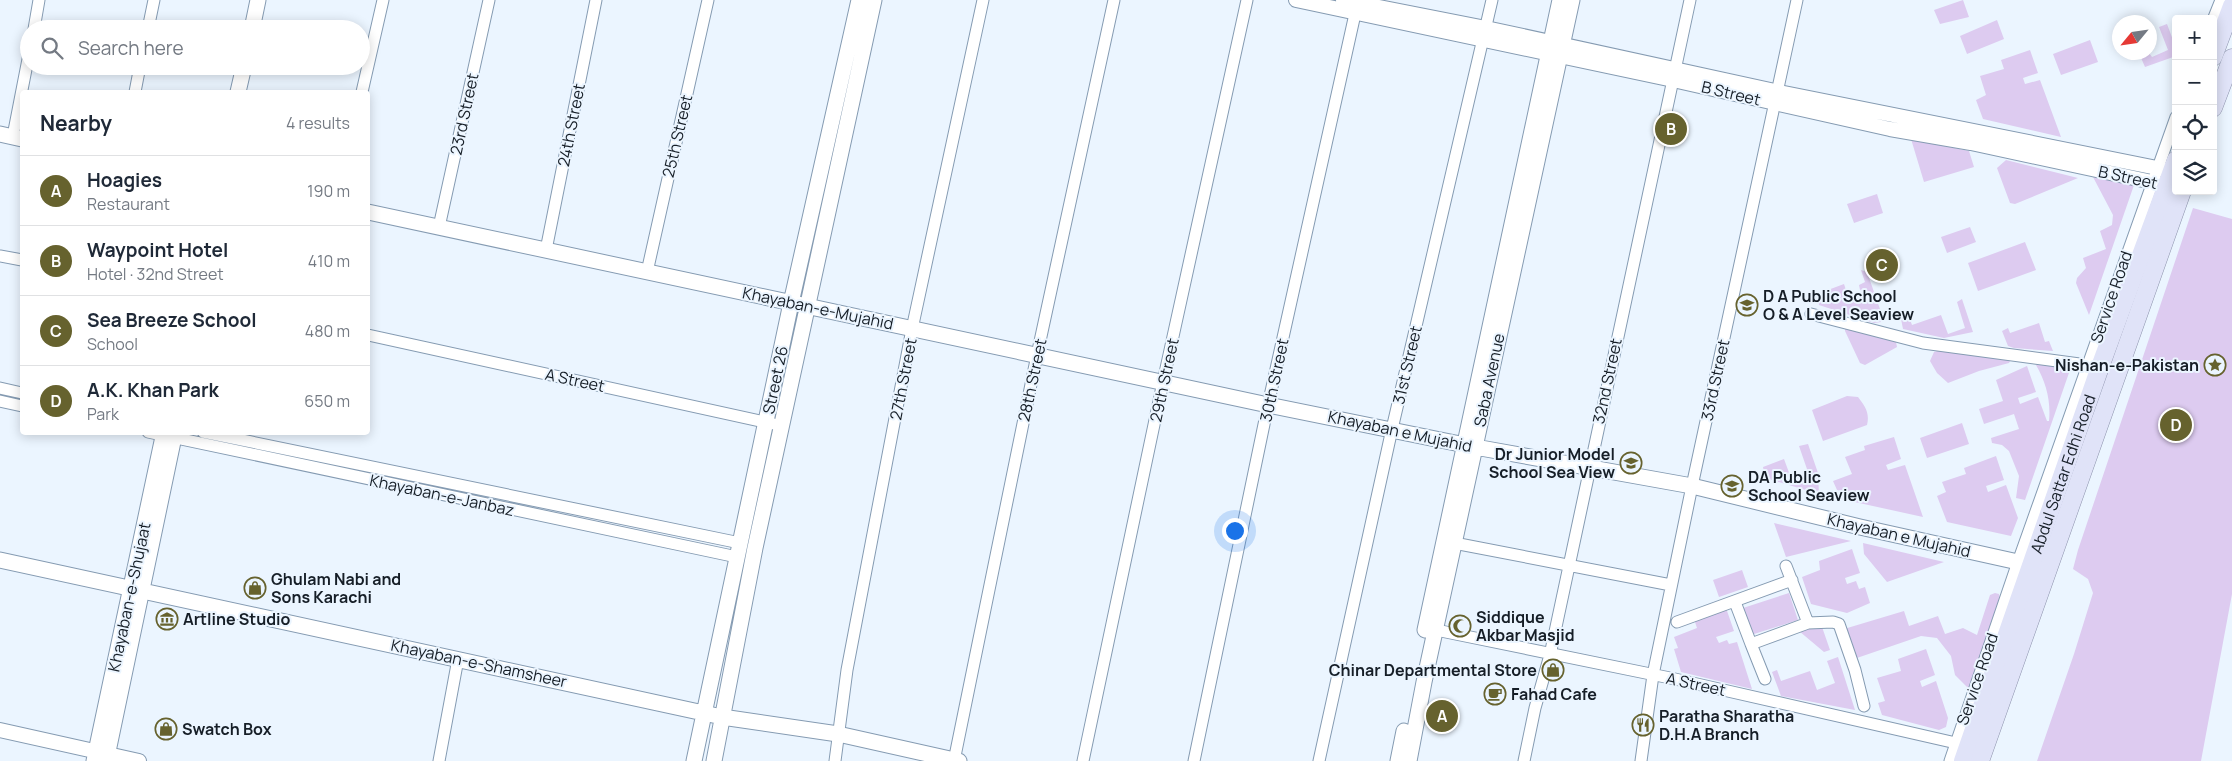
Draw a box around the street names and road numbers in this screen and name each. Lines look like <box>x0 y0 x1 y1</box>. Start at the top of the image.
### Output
street label: 23rd Street <box>445 71 483 157</box>
street label: B Street <box>1699 76 1763 110</box>
street label: 24th Street <box>552 82 590 168</box>
street label: 25th Street <box>657 92 697 180</box>
street label: B Street <box>2096 160 2160 194</box>
street label: Service Road <box>2085 248 2137 346</box>
street label: Khayaban-e-Mujahid <box>741 281 895 335</box>
street label: 31st Street <box>1387 324 1427 406</box>
street label: Saba Avenue <box>1468 331 1510 429</box>
street label: 27th Street <box>884 336 922 422</box>
street label: 28th Street <box>1012 336 1052 424</box>
street label: 29th Street <box>1144 336 1184 424</box>
street label: 30th Street <box>1254 336 1294 424</box>
street label: 32nd Street <box>1587 336 1627 426</box>
street label: 33rd Street <box>1696 337 1734 423</box>
street label: Street 26 <box>757 344 793 416</box>
street label: A Street <box>543 363 607 397</box>
street label: Abdul Sattar Edhi Road <box>2025 391 2101 556</box>
street label: Khayaban e Mujahid <box>1326 405 1474 457</box>
street label: Khayaban-e-Janbaz <box>368 469 516 521</box>
street label: Khayaban e Mujahid <box>1825 508 1973 562</box>
street label: Khayaban-e-Shujaat <box>102 520 156 674</box>
street label: Service Road <box>1951 630 2003 728</box>
street label: Khayaban-e-Shamsheer <box>389 634 569 692</box>
street label: A Street <box>1664 667 1728 701</box>

